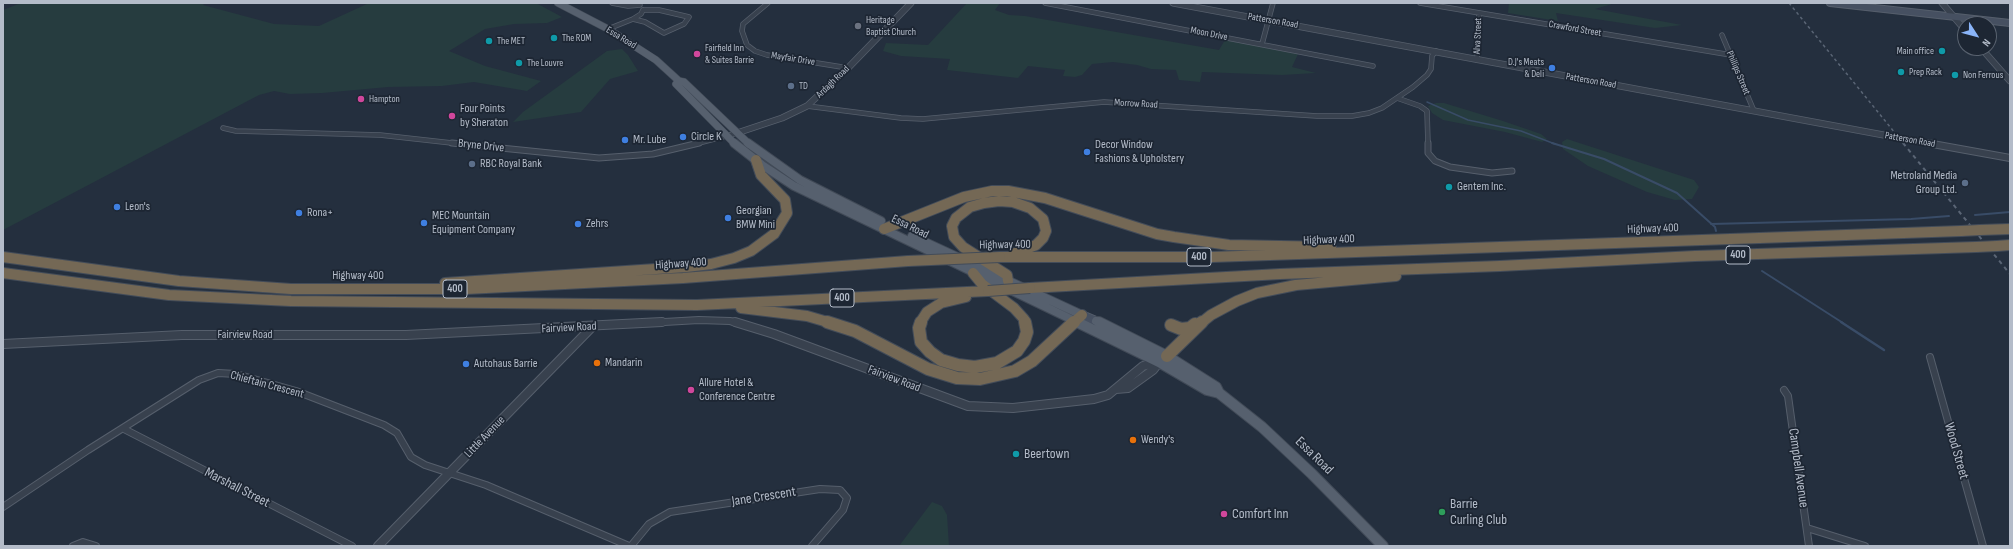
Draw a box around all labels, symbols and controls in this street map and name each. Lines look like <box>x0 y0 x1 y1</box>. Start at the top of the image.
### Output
street label: Patterson Road <box>1247 11 1299 31</box>
place label: Heritage Baptist Church <box>866 14 916 38</box>
north arrow <box>1957 16 1997 56</box>
street label: Alva Street <box>1471 18 1485 54</box>
street label: Crawford Street <box>1548 18 1602 40</box>
marker: Heritage Baptist Church <box>853 21 863 31</box>
street label: Essa Road <box>604 24 638 52</box>
street label: Moon Drive <box>1189 25 1229 43</box>
place label: The ROM <box>562 32 591 44</box>
marker: The ROM <box>549 33 559 43</box>
place label: The MET <box>497 35 525 47</box>
marker: The MET <box>484 36 494 46</box>
text: N <box>1979 37 1993 49</box>
place label: Fairfield Inn & Suites Barrie <box>705 42 754 66</box>
place label: Main office <box>1897 45 1934 57</box>
marker: Main office <box>1937 46 1947 56</box>
marker: Fairfield Inn & Suites Barrie <box>692 49 702 59</box>
street label: Phillips Street <box>1723 49 1753 97</box>
street label: Mayfair Drive <box>770 50 816 68</box>
place label: D.J's Meats & Deli <box>1508 56 1544 80</box>
place label: The Louvre <box>527 57 563 69</box>
marker: The Louvre <box>514 58 524 68</box>
street label: Ardagh Road <box>814 63 852 101</box>
marker: D.J's Meats & Deli <box>1547 63 1557 73</box>
place label: Prep Rack <box>1909 66 1942 78</box>
marker: Prep Rack <box>1896 67 1906 77</box>
place label: Non Ferrous <box>1963 69 2003 81</box>
marker: Non Ferrous <box>1950 70 1960 80</box>
street label: Patterson Road <box>1565 71 1617 91</box>
place label: TD <box>799 80 808 92</box>
marker: TD <box>786 81 796 91</box>
place label: Hampton <box>369 93 400 105</box>
marker: Hampton <box>356 94 366 104</box>
street label: Morrow Road <box>1114 97 1158 111</box>
place label: Four Points by Sheraton <box>460 102 508 130</box>
marker: Four Points by Sheraton <box>447 111 457 121</box>
place label: Circle K <box>691 130 722 144</box>
street label: Patterson Road <box>1884 130 1936 150</box>
marker: Circle K <box>678 132 688 142</box>
place label: Mr. Lube <box>633 133 666 147</box>
marker: Mr. Lube <box>620 135 630 145</box>
street label: Bryne Drive <box>457 136 505 156</box>
place label: Decor Window Fashions & Upholstery <box>1095 138 1184 166</box>
marker: Decor Window Fashions & Upholstery <box>1082 147 1092 157</box>
place label: RBC Royal Bank <box>480 157 542 171</box>
marker: RBC Royal Bank <box>467 159 477 169</box>
place label: Metroland Media Group Ltd. <box>1890 169 1957 197</box>
marker: Metroland Media Group Ltd. <box>1960 178 1970 188</box>
place label: Gentem Inc. <box>1457 180 1506 194</box>
marker: Gentem Inc. <box>1444 182 1454 192</box>
place label: Leon's <box>125 200 150 214</box>
marker: Leon's <box>112 202 122 212</box>
place label: Georgian BMW Mini <box>736 204 775 232</box>
place label: Rona+ <box>307 206 333 220</box>
marker: Rona+ <box>294 208 304 218</box>
place label: MEC Mountain Equipment Company <box>432 209 515 237</box>
street label: Essa Road <box>889 212 931 242</box>
marker: Georgian BMW Mini <box>723 213 733 223</box>
place label: Zehrs <box>586 217 608 231</box>
marker: MEC Mountain Equipment Company <box>419 218 429 228</box>
marker: Zehrs <box>573 219 583 229</box>
street label: Highway 400 <box>1627 221 1679 237</box>
street label: Highway 400 <box>1303 232 1355 248</box>
street label: Highway 400 <box>979 237 1031 253</box>
road number: 400 <box>1726 246 1750 264</box>
road number: 400 <box>1187 248 1211 266</box>
street label: Highway 400 <box>655 255 707 273</box>
street label: Highway 400 <box>332 269 384 283</box>
road number: 400 <box>443 280 467 298</box>
road number: 400 <box>830 289 854 307</box>
street label: Fairview Road <box>541 319 597 337</box>
street label: Fairview Road <box>217 328 273 342</box>
place label: Mandarin <box>605 356 642 370</box>
place label: Autohaus Barrie <box>474 357 538 371</box>
marker: Mandarin <box>592 358 602 368</box>
marker: Autohaus Barrie <box>461 359 471 369</box>
street label: Fairview Road <box>866 362 922 396</box>
street label: Chieftain Crescent <box>229 368 305 402</box>
place label: Allure Hotel & Conference Centre <box>699 376 775 404</box>
marker: Allure Hotel & Conference Centre <box>686 385 696 395</box>
street label: Little Avenue <box>462 413 508 461</box>
street label: Wood Street <box>1940 421 1972 481</box>
street label: Campbell Avenue <box>1784 427 1812 509</box>
place label: Wendy's <box>1141 433 1174 447</box>
street label: Essa Road <box>1291 434 1337 478</box>
marker: Wendy's <box>1128 435 1138 445</box>
place label: Beertown <box>1024 446 1069 462</box>
marker: Beertown <box>1011 449 1021 459</box>
street label: Marshall Street <box>202 464 272 512</box>
street label: Jane Crescent <box>731 484 797 510</box>
place label: Barrie Curling Club <box>1450 496 1507 528</box>
place label: Comfort Inn <box>1232 506 1289 522</box>
marker: Barrie Curling Club <box>1437 507 1447 517</box>
marker: Comfort Inn <box>1219 509 1229 519</box>

